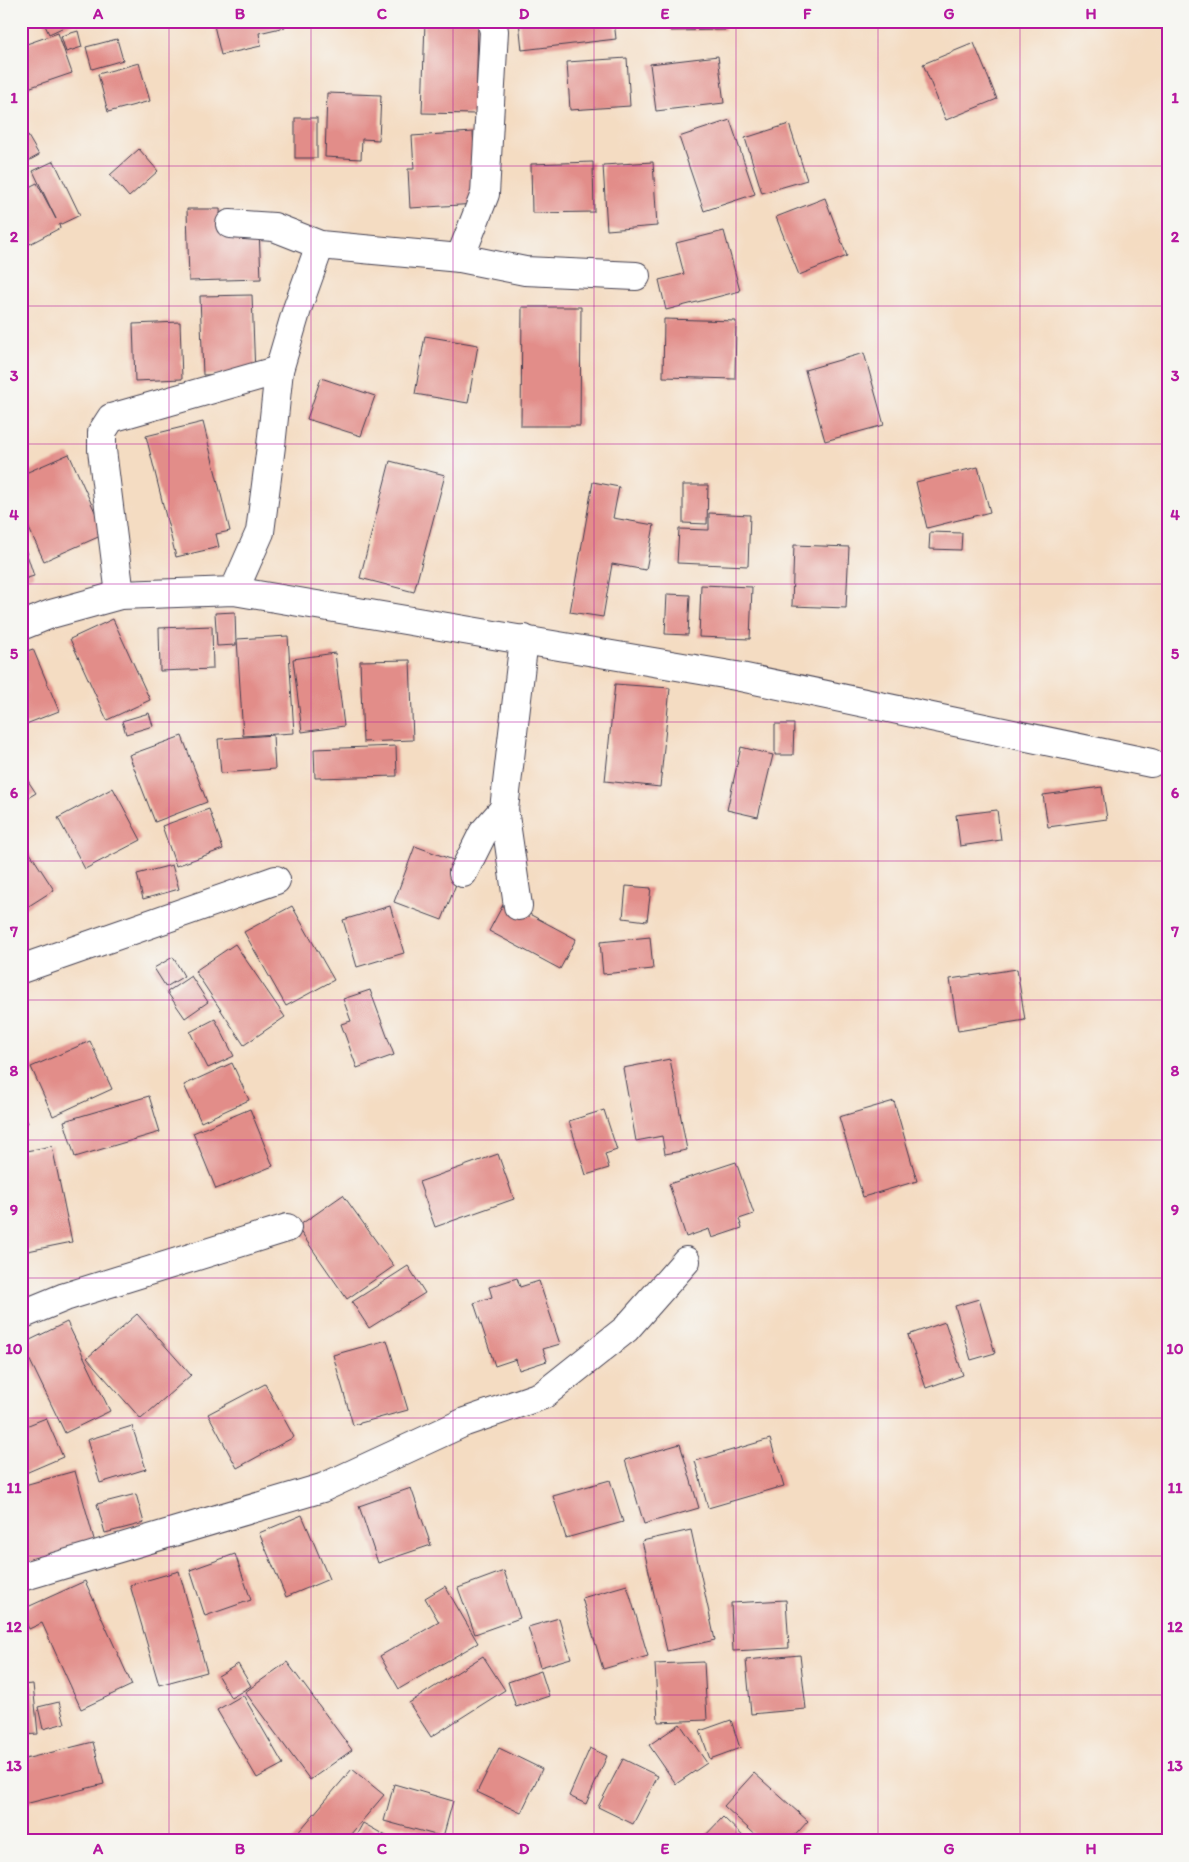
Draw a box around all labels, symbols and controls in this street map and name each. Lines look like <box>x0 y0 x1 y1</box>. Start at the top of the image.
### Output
text: A <box>92 4 104 23</box>
text: B <box>235 4 246 23</box>
text: C <box>377 4 388 23</box>
text: D <box>519 4 530 23</box>
text: E <box>661 4 670 23</box>
text: F <box>803 4 812 23</box>
text: G <box>943 4 955 23</box>
text: H <box>1085 4 1097 23</box>
text: 1 <box>10 88 18 107</box>
text: 1 <box>1171 88 1179 107</box>
text: 2 <box>10 227 19 246</box>
text: 2 <box>1171 227 1180 246</box>
text: 3 <box>10 366 19 385</box>
text: 3 <box>1171 366 1180 385</box>
text: 4 <box>9 505 19 524</box>
text: 4 <box>1170 505 1180 524</box>
text: 5 <box>10 644 19 663</box>
text: 5 <box>1171 644 1180 663</box>
text: 6 <box>10 783 19 802</box>
text: 6 <box>1171 783 1180 802</box>
text: 7 <box>9 922 18 941</box>
text: 7 <box>1170 922 1179 941</box>
text: 8 <box>10 1061 19 1080</box>
text: 8 <box>1171 1061 1180 1080</box>
text: 9 <box>10 1200 18 1219</box>
text: 9 <box>1171 1200 1179 1219</box>
text: 10 <box>5 1339 23 1358</box>
text: 10 <box>1166 1339 1184 1358</box>
text: 11 <box>7 1478 22 1497</box>
text: 11 <box>1168 1478 1183 1497</box>
text: 12 <box>6 1617 23 1636</box>
text: 12 <box>1167 1617 1184 1636</box>
text: 13 <box>6 1756 22 1775</box>
text: 13 <box>1167 1756 1183 1775</box>
text: A <box>92 1839 104 1858</box>
text: B <box>235 1839 246 1858</box>
text: C <box>377 1839 388 1858</box>
text: D <box>519 1839 530 1858</box>
text: E <box>661 1839 670 1858</box>
text: F <box>803 1839 812 1858</box>
text: G <box>943 1839 955 1858</box>
text: H <box>1085 1839 1097 1858</box>

